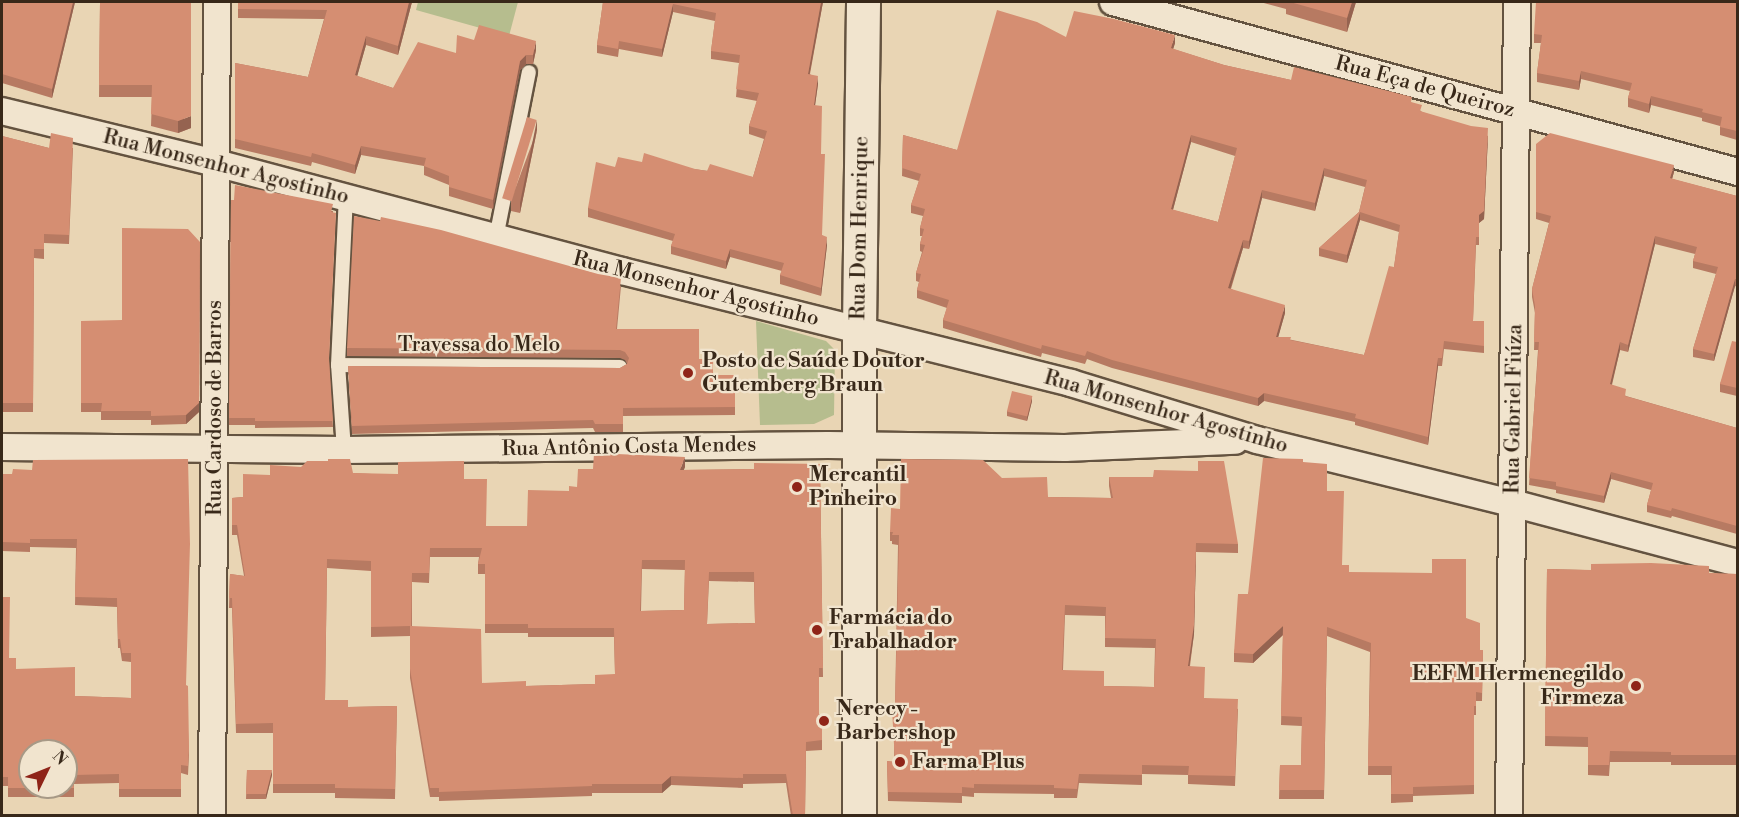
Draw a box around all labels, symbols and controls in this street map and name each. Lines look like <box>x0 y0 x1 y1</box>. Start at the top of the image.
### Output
street label: Rua Eça de Queiroz <box>1332 51 1518 123</box>
street label: Rua Monsenhor Agostinho <box>100 124 352 210</box>
street label: Rua Dom Henrique <box>846 136 874 320</box>
street label: Rua Monsenhor Agostinho <box>570 246 822 332</box>
street label: Rua Cardoso de Barros <box>202 300 228 516</box>
street label: Rua Gabriel Fiúza <box>1500 324 1528 494</box>
street label: Travessa do Melo <box>398 332 560 358</box>
place label: Posto de Saúde Doutor Gutemberg Braun <box>702 348 925 398</box>
marker: Posto de Saúde Doutor Gutemberg Braun <box>679 364 697 382</box>
street label: Rua Monsenhor Agostinho <box>1041 365 1291 459</box>
street label: Rua Antônio Costa Mendes <box>501 432 757 462</box>
place label: Mercantil Pinheiro <box>809 462 906 512</box>
marker: Mercantil Pinheiro <box>790 480 804 494</box>
place label: Farmácia do Trabalhador <box>829 605 957 655</box>
marker: Farmácia do Trabalhador <box>810 623 824 637</box>
place label: EEFM Hermenegildo Firmeza <box>1412 661 1624 711</box>
marker: EEFM Hermenegildo Firmeza <box>1629 679 1643 693</box>
place label: Nerecy - Barbershop <box>836 696 956 746</box>
marker: Nerecy - Barbershop <box>817 714 831 728</box>
north arrow <box>18 739 78 799</box>
text: N <box>48 747 71 770</box>
place label: Farma Plus <box>912 749 1025 775</box>
marker: Farma Plus <box>893 755 907 769</box>

